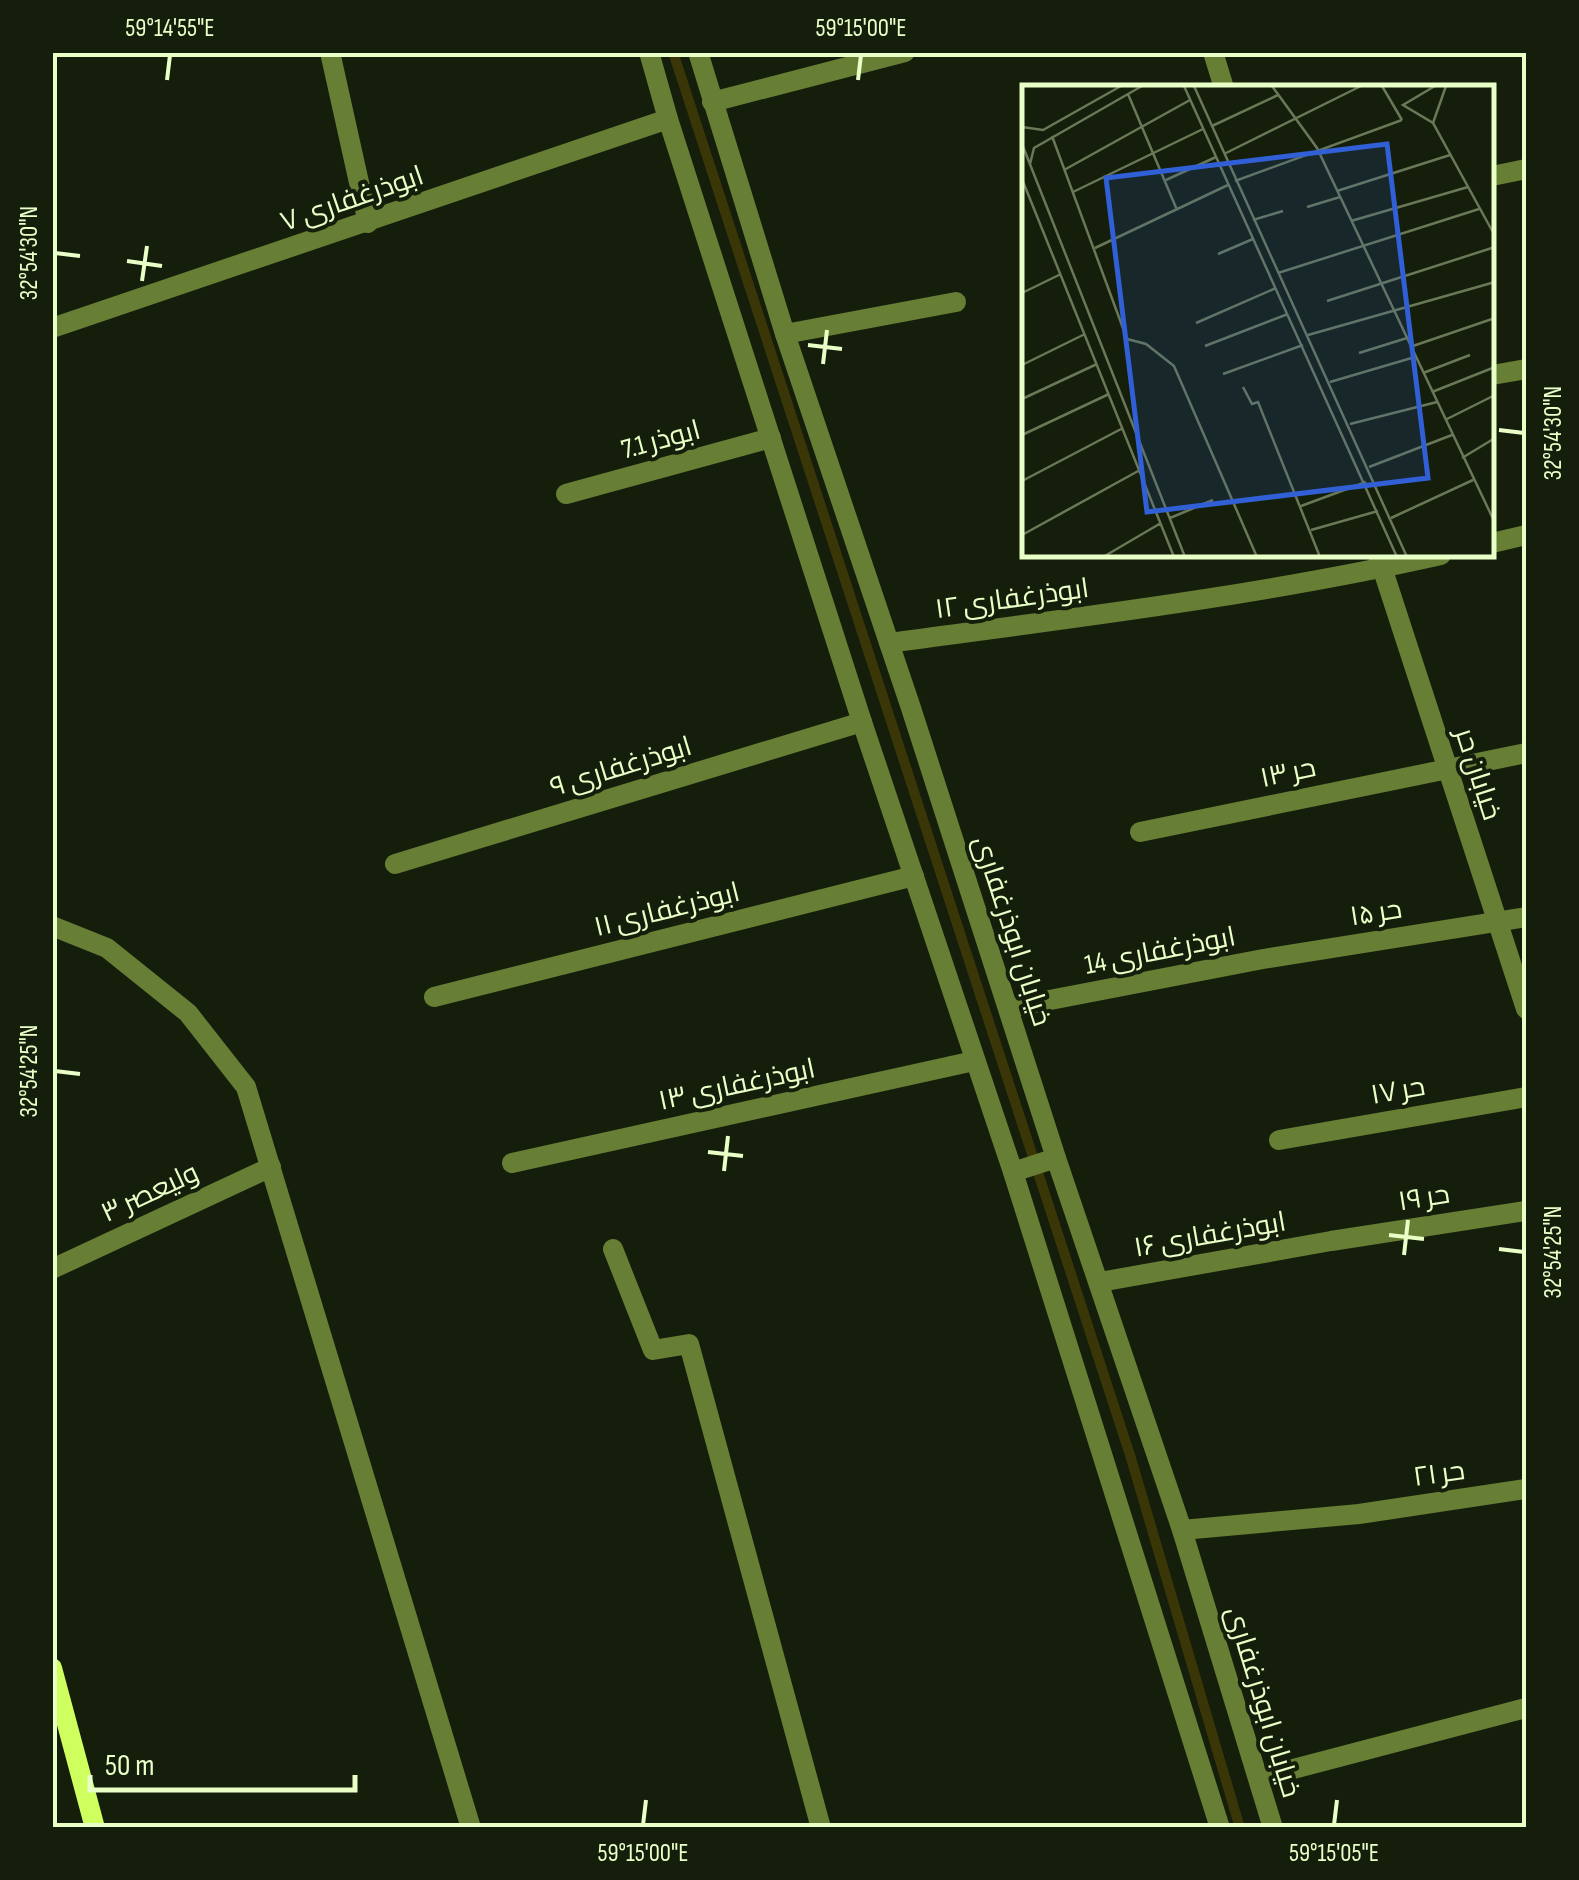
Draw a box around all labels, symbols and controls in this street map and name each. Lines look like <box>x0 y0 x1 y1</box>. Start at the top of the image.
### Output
text: 59°14'55"E <box>125 13 215 44</box>
text: 59°15'00"E <box>815 13 907 44</box>
inset map <box>1022 85 1494 558</box>
street label: ابوذرغفاری ۷ <box>276 159 428 239</box>
text: 32°54'30"N <box>14 206 45 300</box>
text: 32°54'30"N <box>1538 386 1569 480</box>
street label: ابوذر 7.1 <box>618 414 704 466</box>
street label: ابوذرغفاری ۱۲ <box>933 572 1091 626</box>
street label: خیابان حر <box>1447 722 1508 824</box>
street label: ابوذرغفاری ۹ <box>546 730 696 804</box>
street label: حر ۱۳ <box>1257 751 1319 795</box>
street label: خیابان ابوذرغفاری <box>966 832 1058 1030</box>
street label: ابوذرغفاری ۱۱ <box>591 876 743 944</box>
street label: حر ۱۵ <box>1348 893 1404 933</box>
street label: ابوذرغفاری 14 <box>1082 920 1238 982</box>
text: 32°54'25"N <box>14 1024 45 1118</box>
street label: ابوذرغفاری ۱۳ <box>656 1052 818 1118</box>
street label: حر ۱۷ <box>1368 1070 1428 1112</box>
street label: ولیعصر ۳ <box>96 1156 204 1230</box>
street label: حر ۱۹ <box>1396 1178 1452 1218</box>
street label: ابوذرغفاری ۱۶ <box>1131 1205 1289 1265</box>
text: 32°54'25"N <box>1538 1205 1569 1299</box>
street label: حر ۲۱ <box>1411 1454 1467 1494</box>
street label: خیابان ابوذرغفاری <box>1218 1602 1308 1802</box>
scale bar <box>90 1730 355 1792</box>
text: 50 m <box>105 1748 154 1784</box>
text: 59°15'00"E <box>597 1838 689 1869</box>
text: 59°15'05"E <box>1289 1838 1379 1869</box>

